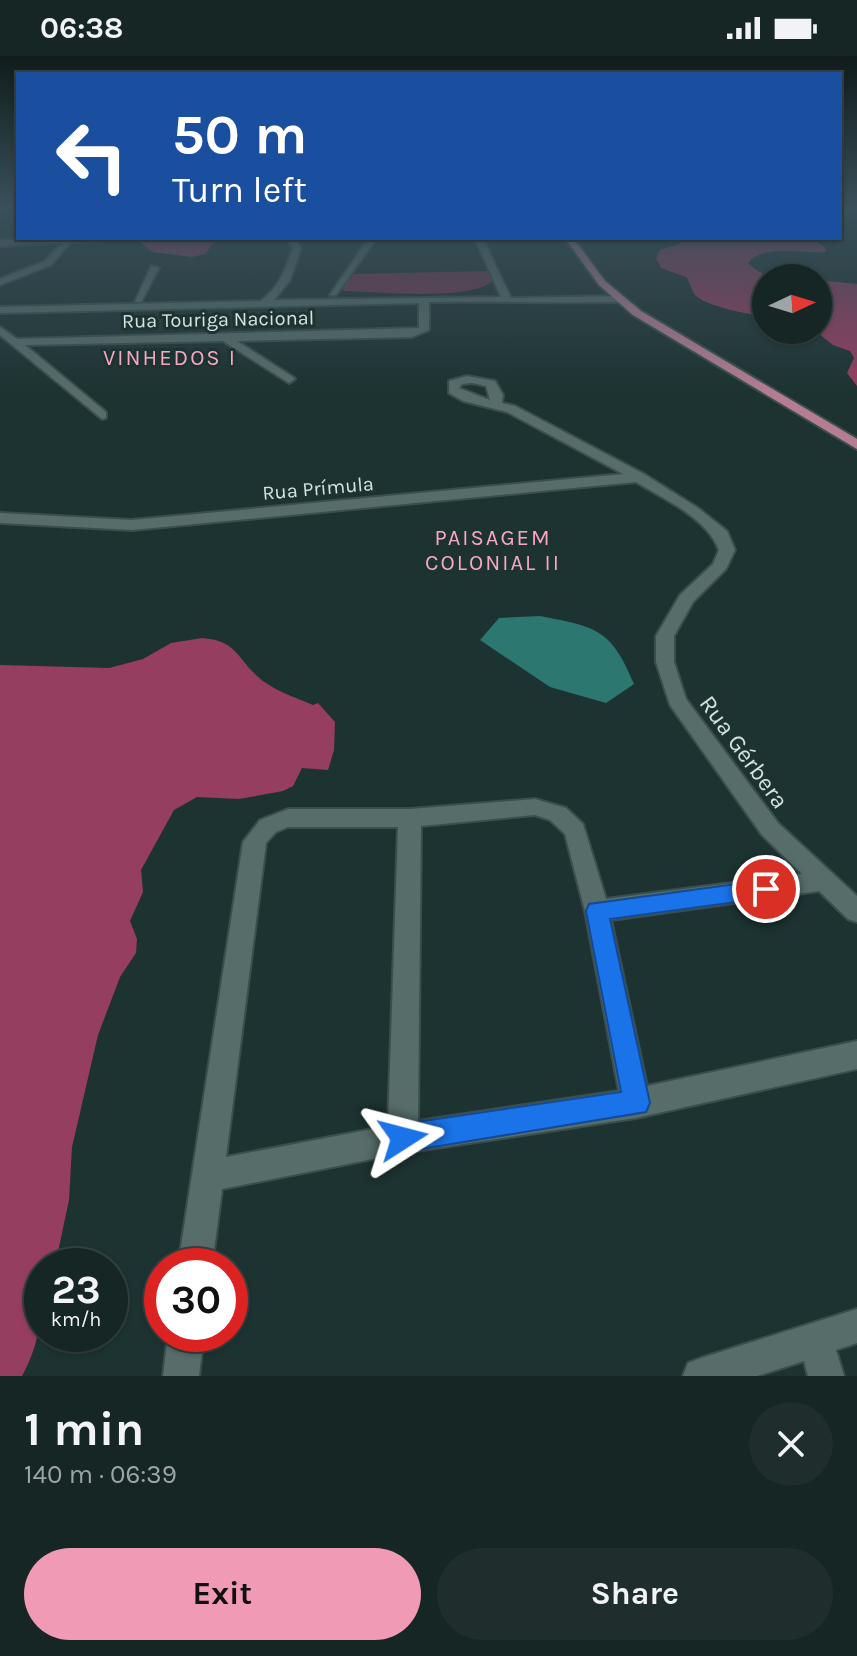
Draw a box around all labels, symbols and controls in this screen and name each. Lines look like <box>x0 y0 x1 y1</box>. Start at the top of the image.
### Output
text: 06:38 <box>40 10 123 46</box>
text: 50 m <box>172 102 307 167</box>
icon: left <box>40 104 144 208</box>
text: Turn left <box>172 169 307 211</box>
north arrow <box>752 264 832 344</box>
map controls <box>752 264 832 344</box>
street label: Rua Touriga Nacional <box>122 306 314 333</box>
district label: VINHEDOS I <box>103 345 237 371</box>
street label: Rua Prímula <box>261 472 375 505</box>
district label: PAISAGEM COLONIAL II <box>425 525 561 576</box>
street label: Rua Gérbera <box>694 690 794 814</box>
pin <box>732 855 800 923</box>
icon: arrive <box>744 867 788 911</box>
position arrow <box>361 1096 445 1180</box>
speed limit sign: 30 <box>144 1248 248 1352</box>
text: 23 <box>51 1266 101 1313</box>
text: km/h <box>51 1308 101 1331</box>
text: 1 min <box>24 1401 144 1457</box>
button: close <box>749 1402 833 1486</box>
text: 140 m · 06:39 <box>24 1459 177 1490</box>
button: Exit <box>24 1548 421 1640</box>
button: Share <box>437 1548 833 1640</box>

